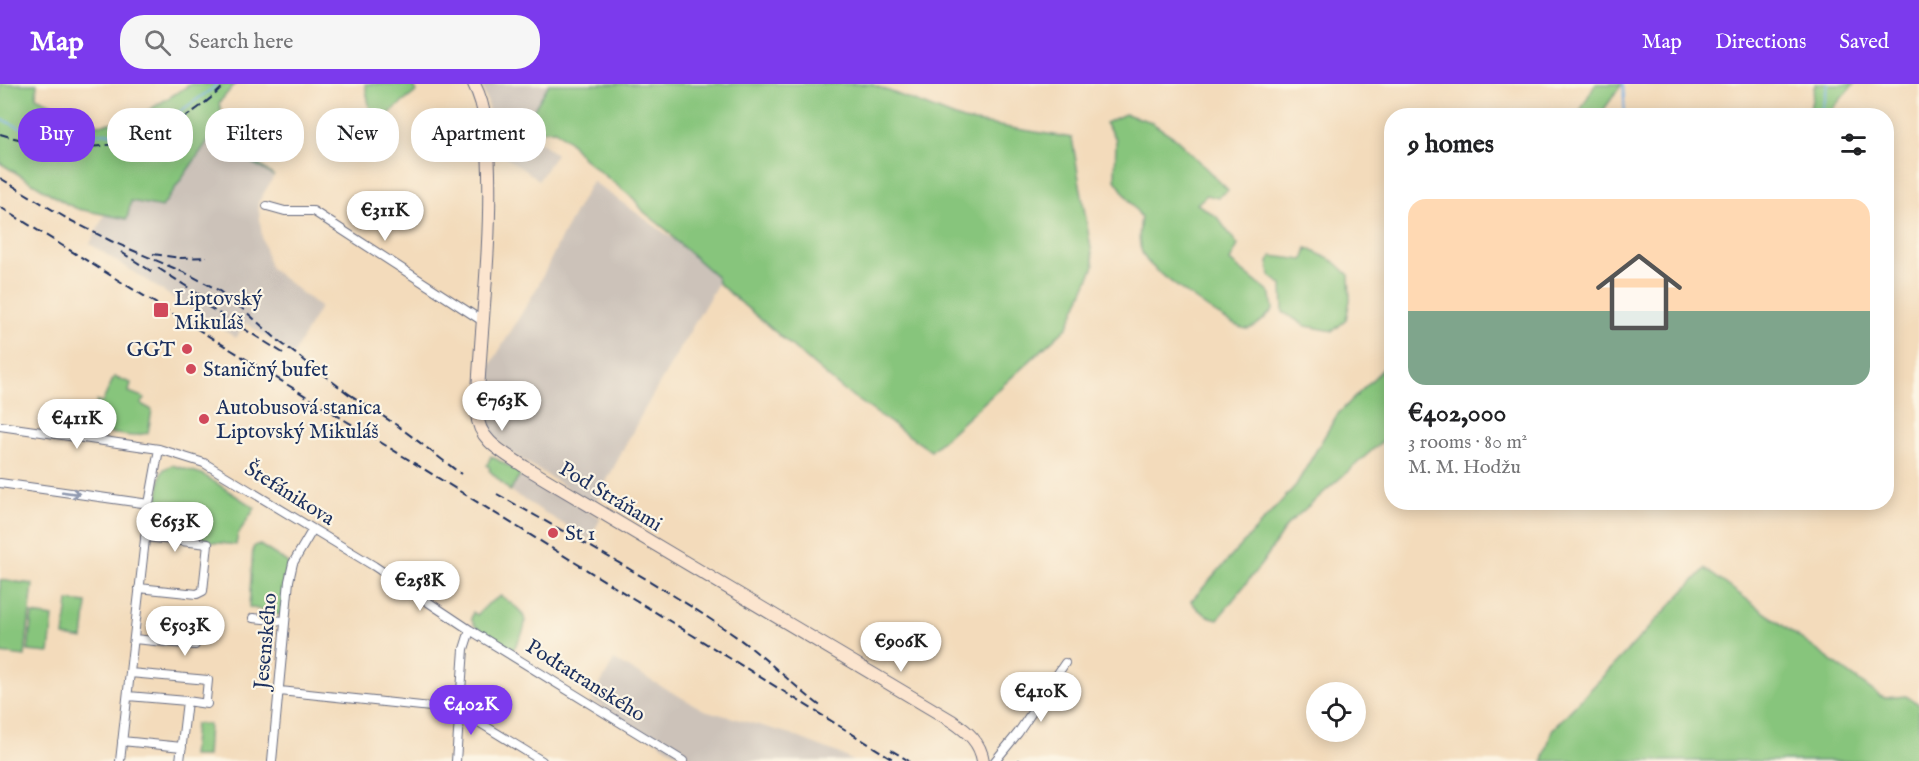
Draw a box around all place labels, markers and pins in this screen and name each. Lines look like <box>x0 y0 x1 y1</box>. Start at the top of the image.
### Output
pin: €311K <box>343 191 427 242</box>
place label: Liptovský Mikuláš <box>174 286 263 337</box>
marker: Liptovský Mikuláš <box>152 301 170 319</box>
place label: GGT <box>127 337 176 364</box>
marker: GGT <box>180 342 194 356</box>
place label: Staničný bufet <box>203 357 328 384</box>
marker: Staničný bufet <box>184 362 198 376</box>
pin: €763K <box>460 381 544 432</box>
place label: Autobusová stanica Liptovský Mikuláš <box>215 395 382 446</box>
pin: €411K <box>35 399 119 450</box>
marker: Autobusová stanica Liptovský Mikuláš <box>197 412 211 426</box>
pin: €653K <box>133 502 217 553</box>
place label: St 1 <box>565 521 595 548</box>
marker: St 1 <box>546 526 560 540</box>
pin: €258K <box>378 561 462 612</box>
pin: €503K <box>143 606 227 657</box>
pin: €906K <box>859 622 943 673</box>
pin: €410K <box>999 672 1083 723</box>
pin: €402K <box>429 685 513 736</box>

